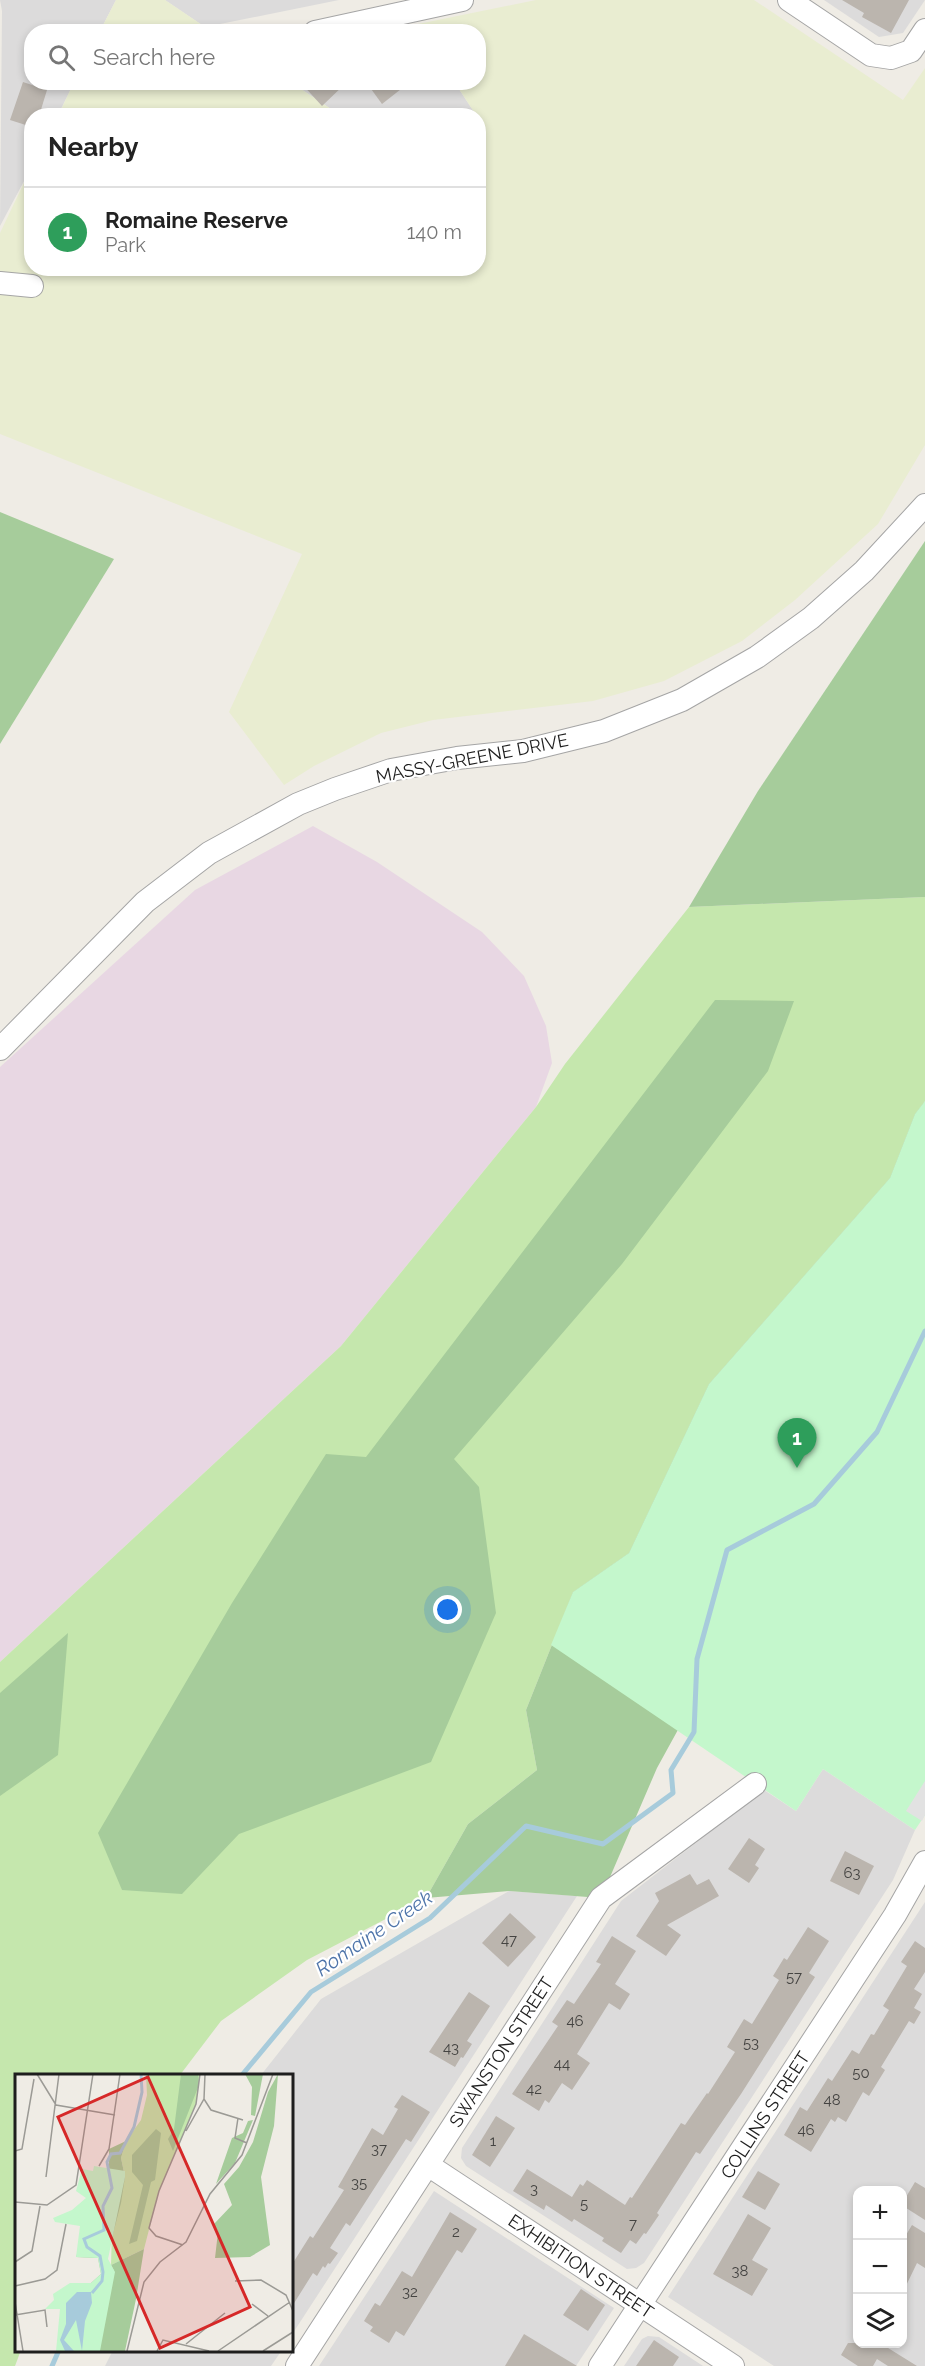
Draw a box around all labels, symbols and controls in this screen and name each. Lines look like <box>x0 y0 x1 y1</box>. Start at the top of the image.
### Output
search box <box>24 24 486 90</box>
icon: search <box>45 41 78 74</box>
text: Search here <box>93 44 215 70</box>
text: Nearby <box>48 132 138 162</box>
text: Romaine Reserve <box>105 207 288 233</box>
text: 1 <box>63 220 72 244</box>
text: 140 m <box>407 220 462 244</box>
text: Park <box>105 233 146 257</box>
street label: MASSY-GREENE DRIVE <box>374 729 570 787</box>
pin: 1 <box>778 1418 816 1468</box>
your location <box>433 1595 462 1624</box>
house number: 63 <box>843 1864 861 1882</box>
water label: Romaine Creek <box>311 1885 437 1981</box>
house number: 47 <box>501 1931 517 1949</box>
house number: 57 <box>786 1968 802 1986</box>
street label: SWANSTON STREET <box>445 1973 557 2131</box>
house number: 46 <box>566 2012 584 2030</box>
house number: 53 <box>743 2034 759 2052</box>
house number: 43 <box>443 2039 459 2057</box>
street label: COLLINS STREET <box>716 2048 814 2182</box>
house number: 44 <box>554 2055 570 2073</box>
house number: 50 <box>852 2064 870 2082</box>
inset map <box>15 2074 292 2351</box>
house number: 42 <box>526 2080 542 2098</box>
house number: 48 <box>823 2091 841 2109</box>
house number: 46 <box>797 2121 815 2139</box>
house number: 1 <box>490 2132 497 2150</box>
house number: 37 <box>371 2140 387 2158</box>
house number: 35 <box>351 2174 367 2192</box>
house number: 3 <box>530 2180 538 2198</box>
map controls <box>853 2186 907 2348</box>
button: + <box>853 2186 907 2240</box>
house number: 5 <box>580 2195 588 2213</box>
street label: EXHIBITION STREET <box>504 2210 658 2322</box>
house number: 7 <box>629 2215 637 2233</box>
house number: 2 <box>452 2223 460 2241</box>
button: − <box>853 2240 907 2294</box>
house number: 38 <box>732 2262 749 2280</box>
house number: 32 <box>402 2283 418 2301</box>
button: layers <box>853 2294 907 2348</box>

